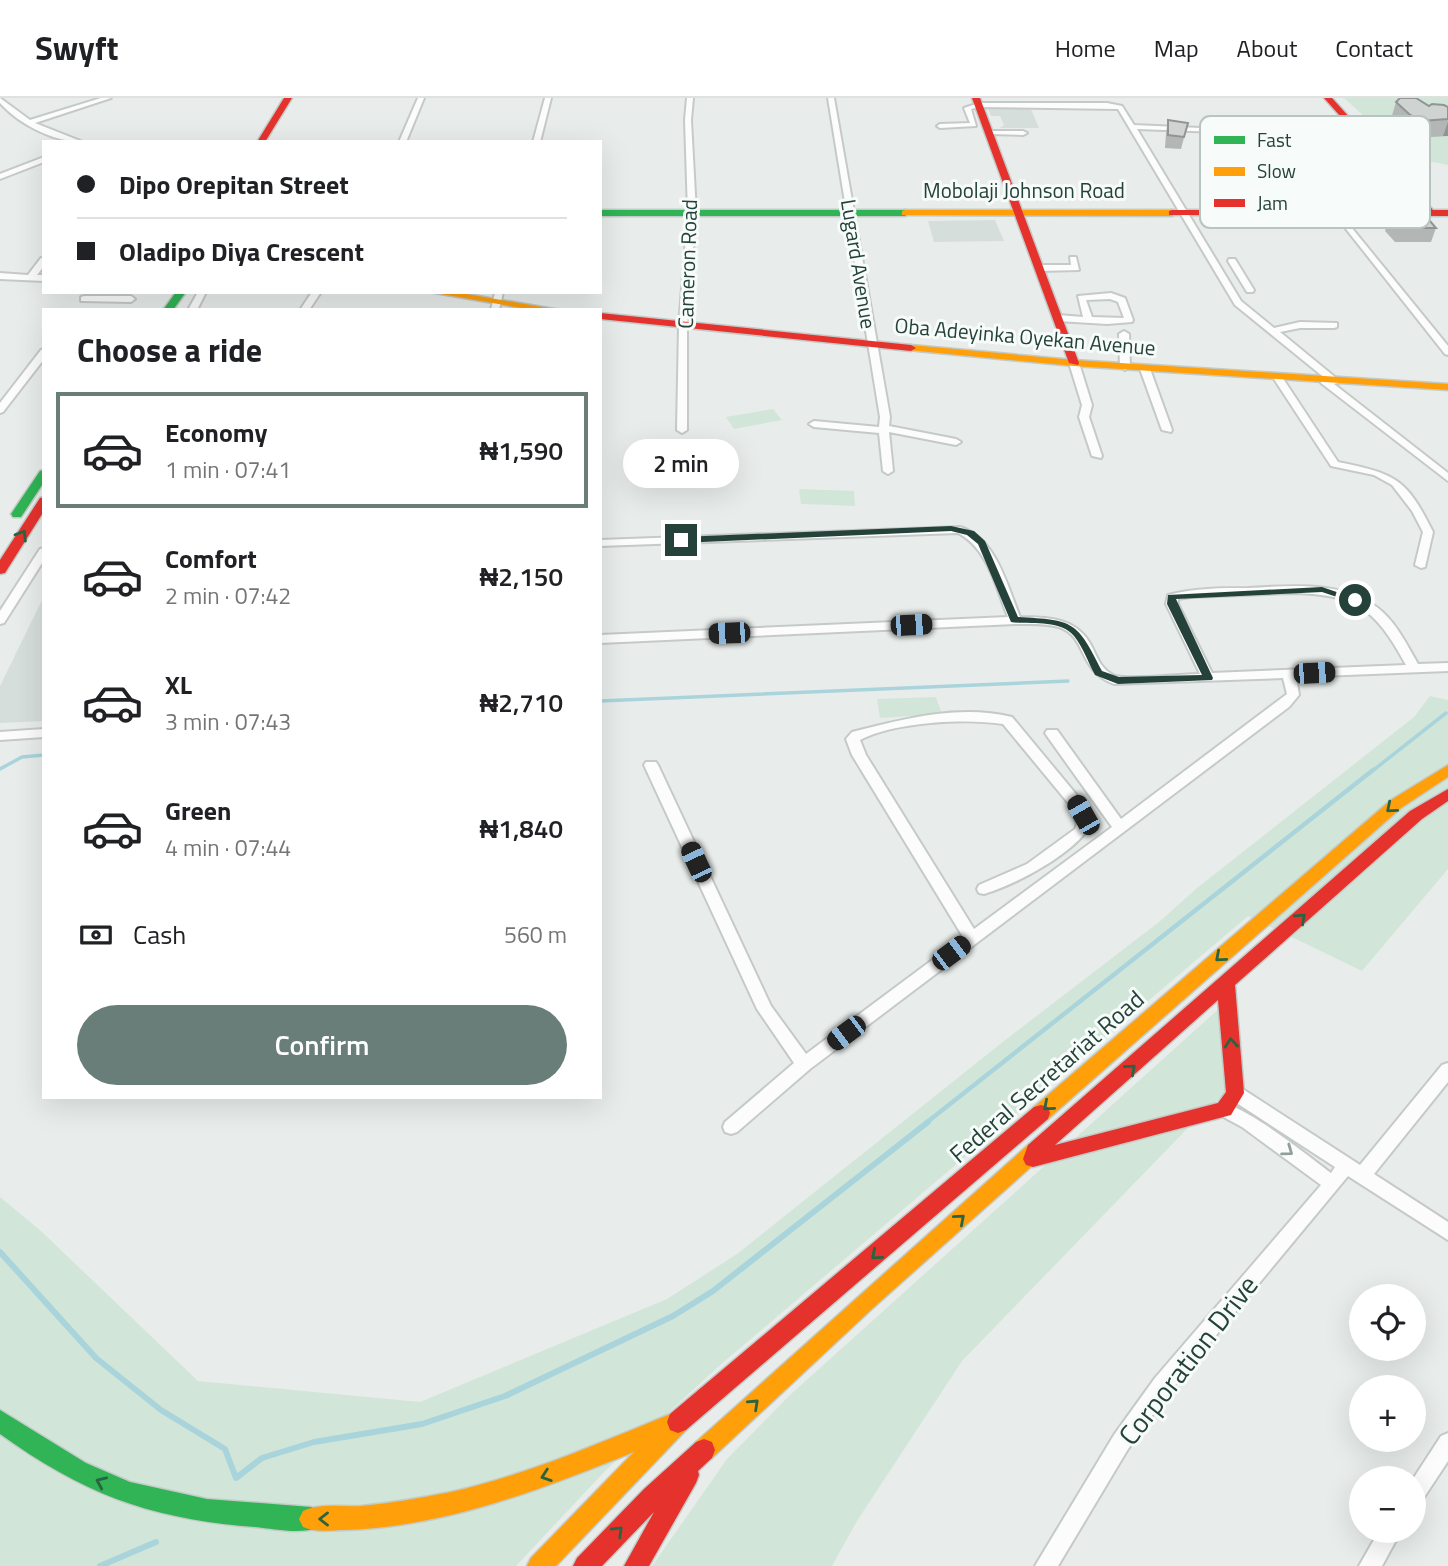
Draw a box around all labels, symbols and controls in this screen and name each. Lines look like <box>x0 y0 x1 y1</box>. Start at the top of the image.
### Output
text: Swyft <box>35 23 119 73</box>
text: Home <box>1055 30 1116 66</box>
text: Map <box>1154 30 1199 66</box>
text: About <box>1237 30 1297 66</box>
text: Contact <box>1335 30 1413 66</box>
legend <box>1200 116 1430 228</box>
text: Fast <box>1257 125 1292 154</box>
text: Slow <box>1257 156 1296 185</box>
text: Dipo Orepitan Street <box>119 165 349 204</box>
street label: Mobolaji Johnson Road <box>923 174 1125 206</box>
text: Jam <box>1257 188 1288 217</box>
street label: Lugard Avenue <box>833 197 885 331</box>
street label: Cameron Road <box>669 199 705 329</box>
text: Oladipo Diya Crescent <box>119 232 364 271</box>
street label: Oba Adeyinka Oyekan Avenue <box>893 309 1157 363</box>
text: Choose a ride <box>77 326 262 374</box>
text: Economy <box>165 413 267 452</box>
icon: car <box>81 419 144 482</box>
text: ₦1,590 <box>480 431 563 470</box>
callout: 2 min <box>623 438 739 488</box>
text: 2 min <box>653 446 709 481</box>
text: 1 min · 07:41 <box>165 452 291 487</box>
route end <box>665 524 697 556</box>
one-way arrow <box>13 530 26 543</box>
text: Comfort <box>165 539 257 578</box>
icon: car <box>81 545 144 608</box>
text: ₦2,150 <box>480 557 563 596</box>
text: 2 min · 07:42 <box>165 578 291 613</box>
route start <box>1339 584 1371 616</box>
car <box>890 613 933 637</box>
car <box>708 622 751 644</box>
car <box>1293 661 1336 685</box>
text: XL <box>165 665 192 704</box>
icon: car <box>81 671 144 734</box>
text: ₦2,710 <box>480 683 563 722</box>
text: 3 min · 07:43 <box>165 704 291 739</box>
text: Green <box>165 791 231 830</box>
car <box>1064 792 1103 838</box>
icon: car <box>81 797 144 860</box>
one-way arrow <box>1387 800 1400 812</box>
text: ₦1,840 <box>480 809 563 848</box>
text: 4 min · 07:44 <box>165 830 291 865</box>
car <box>678 839 715 885</box>
one-way arrow <box>1293 914 1306 926</box>
text: Cash <box>133 915 186 954</box>
icon: cash <box>77 916 115 954</box>
text: 560 m <box>504 917 567 952</box>
car <box>928 932 975 974</box>
one-way arrow <box>1215 949 1228 961</box>
street label: Federal Secretariat Road <box>941 981 1152 1171</box>
button: Confirm <box>77 1005 567 1085</box>
car <box>823 1012 870 1054</box>
one-way arrow <box>1224 1038 1239 1049</box>
one-way arrow <box>1123 1065 1136 1077</box>
one-way arrow <box>1043 1098 1056 1111</box>
one-way arrow <box>1280 1143 1293 1155</box>
one-way arrow <box>952 1215 965 1227</box>
one-way arrow <box>871 1247 884 1259</box>
street label: Corporation Drive <box>1107 1265 1268 1454</box>
map controls <box>1349 1284 1426 1543</box>
button: locate <box>1349 1284 1426 1361</box>
button: + <box>1349 1375 1426 1452</box>
one-way arrow <box>746 1399 759 1412</box>
button: − <box>1349 1466 1426 1543</box>
one-way arrow <box>541 1468 553 1482</box>
one-way arrow <box>96 1476 108 1490</box>
one-way arrow <box>318 1511 329 1527</box>
one-way arrow <box>610 1526 623 1539</box>

